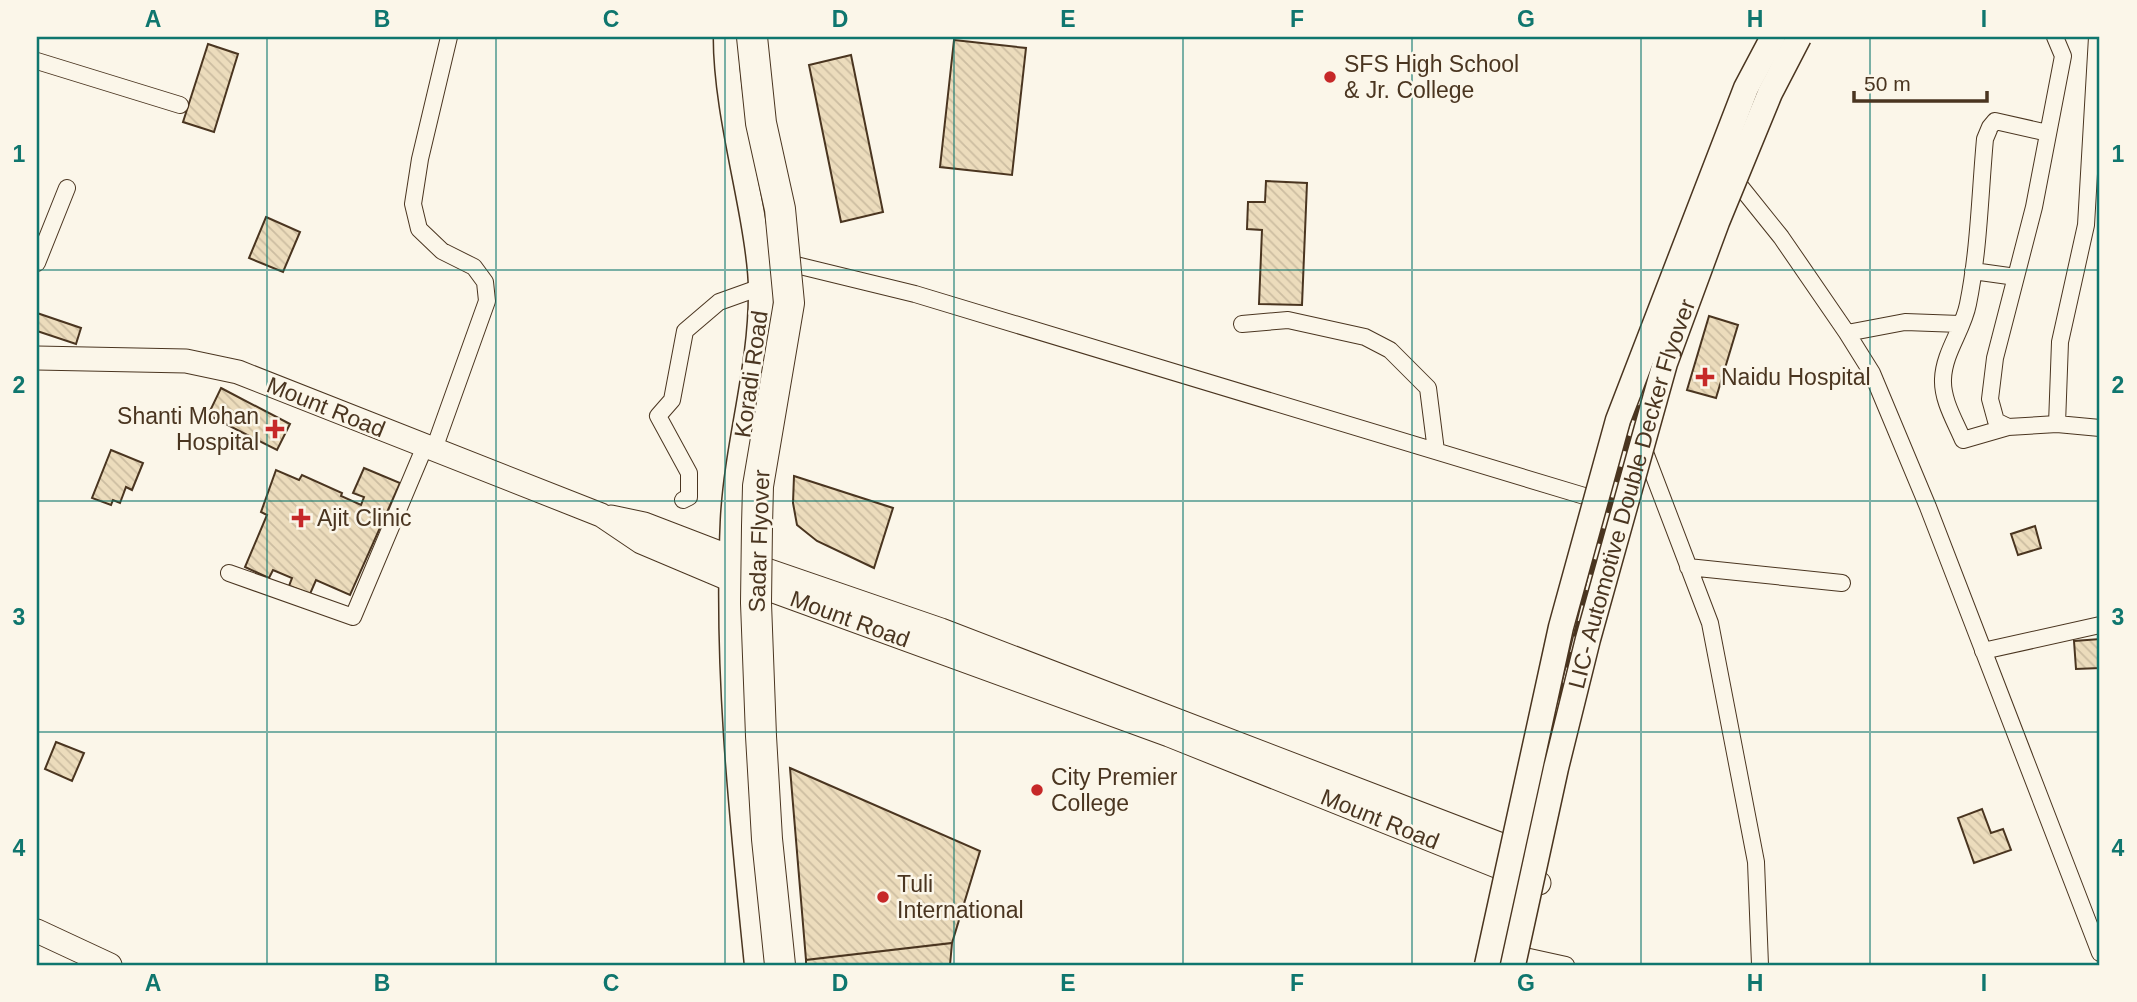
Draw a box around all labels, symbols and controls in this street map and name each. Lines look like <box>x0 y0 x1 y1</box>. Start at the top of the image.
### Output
text: A <box>145 6 161 32</box>
text: B <box>374 6 390 32</box>
text: C <box>603 6 619 32</box>
text: D <box>832 6 848 32</box>
text: E <box>1060 6 1076 32</box>
text: F <box>1290 6 1304 32</box>
text: G <box>1517 6 1535 32</box>
text: H <box>1747 6 1763 32</box>
text: I <box>1981 6 1987 32</box>
place label: SFS High School & Jr. College <box>1344 51 1519 103</box>
scale bar <box>1854 60 1986 104</box>
marker: SFS High School & Jr. College <box>1322 69 1338 85</box>
text: 50 m <box>1864 72 1911 95</box>
text: 1 <box>13 141 26 167</box>
text: 1 <box>2112 141 2125 167</box>
street label: LIC- Automotive Double Decker Flyover <box>1563 295 1700 691</box>
street label: Koradi Road <box>729 309 773 439</box>
place label: Naidu Hospital <box>1721 364 1871 390</box>
marker: Naidu Hospital <box>1695 367 1715 387</box>
street label: Mount Road <box>263 371 389 443</box>
text: 2 <box>13 372 25 398</box>
text: 2 <box>2112 372 2124 398</box>
place label: Shanti Mohan Hospital <box>117 403 259 455</box>
marker: Shanti Mohan Hospital <box>265 419 285 439</box>
street label: Sadar Flyover <box>744 469 775 613</box>
place label: Ajit Clinic <box>317 505 412 531</box>
marker: Ajit Clinic <box>291 508 311 528</box>
street label: Mount Road <box>787 585 913 653</box>
text: 3 <box>13 604 25 630</box>
text: 3 <box>2112 604 2124 630</box>
place label: City Premier College <box>1051 764 1178 816</box>
marker: City Premier College <box>1029 782 1045 798</box>
street label: Mount Road <box>1317 783 1443 855</box>
text: 4 <box>13 835 26 861</box>
text: 4 <box>2112 835 2125 861</box>
place label: Tuli International <box>897 871 1024 923</box>
marker: Tuli International <box>875 889 891 905</box>
text: A <box>145 970 161 996</box>
text: B <box>374 970 390 996</box>
text: C <box>603 970 619 996</box>
text: D <box>832 970 848 996</box>
text: E <box>1060 970 1076 996</box>
text: F <box>1290 970 1304 996</box>
text: G <box>1517 970 1535 996</box>
text: H <box>1747 970 1763 996</box>
text: I <box>1981 970 1987 996</box>

